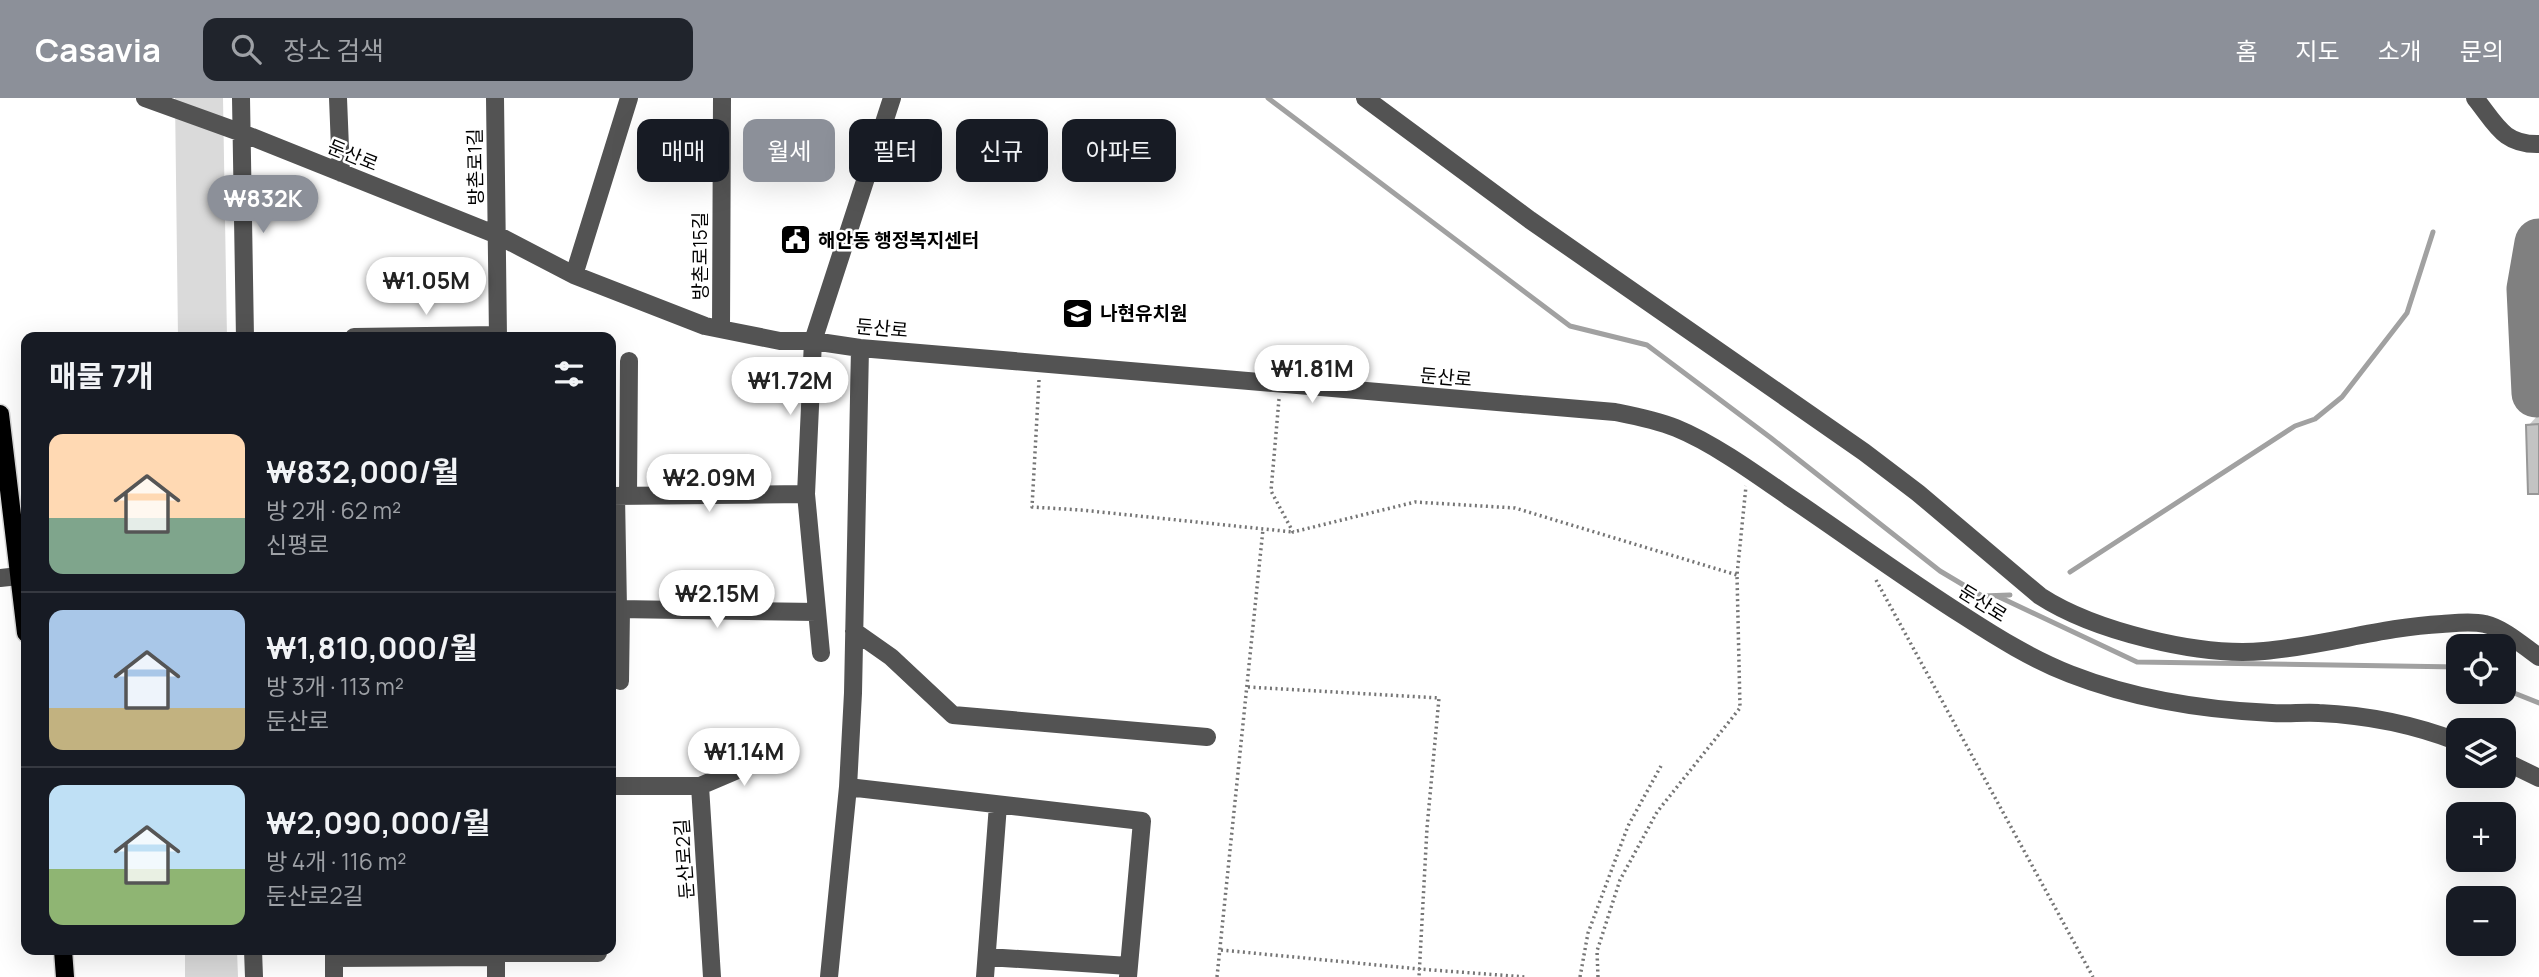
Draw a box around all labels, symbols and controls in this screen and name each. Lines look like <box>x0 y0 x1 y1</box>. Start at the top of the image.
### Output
search box <box>203 18 693 81</box>
text: Casavia <box>35 27 161 72</box>
icon: search <box>227 30 265 68</box>
text: 장소 검색 <box>283 32 384 68</box>
text: 홈 <box>2235 34 2257 67</box>
text: 지도 <box>2295 34 2340 67</box>
text: 소개 <box>2378 34 2422 67</box>
text: 문의 <box>2460 34 2504 67</box>
chip: 매매 <box>637 119 729 182</box>
chip: 월세 <box>743 119 835 182</box>
chip: 필터 <box>849 119 942 182</box>
chip: 신규 <box>956 119 1048 182</box>
chip: 아파트 <box>1062 119 1176 182</box>
street label: 방촌로1길 <box>461 128 489 206</box>
street label: 둔산로 <box>324 133 382 177</box>
pin: ₩832K <box>214 176 312 235</box>
text: ₩832K <box>223 182 303 214</box>
street label: 방촌로15길 <box>687 212 713 300</box>
public building icon: 해안동 행정복지센터 <box>778 223 812 257</box>
place label: 해안동 행정복지센터 <box>818 227 979 253</box>
pin: ₩1.05M <box>369 258 483 317</box>
text: ₩1.05M <box>382 264 470 296</box>
school or university icon: 나현유치원 <box>1060 296 1094 330</box>
place label: 나현유치원 <box>1100 300 1187 326</box>
street label: 둔산로 <box>855 313 909 343</box>
pin: ₩1.81M <box>1255 345 1369 405</box>
text: ₩1.81M <box>1270 352 1354 384</box>
text: 매물 7개 <box>49 355 154 396</box>
icon: filters <box>550 355 588 393</box>
pin: ₩1.72M <box>733 358 847 417</box>
street label: 둔산로 <box>1419 362 1473 392</box>
text: ₩1.72M <box>747 364 833 396</box>
text: ₩832,000/월 <box>266 451 459 492</box>
pin: ₩2.09M <box>652 454 766 514</box>
text: ₩2.09M <box>662 461 756 493</box>
icon: home <box>105 462 189 546</box>
text: 방 2개 · 62 m² <box>266 494 401 526</box>
text: 신평로 <box>266 528 329 560</box>
pin: ₩2.15M <box>660 570 774 630</box>
text: ₩2.15M <box>675 577 759 609</box>
street label: 둔산로 <box>1954 578 2012 628</box>
text: ₩1,810,000/월 <box>266 627 478 668</box>
map controls <box>2446 634 2516 956</box>
button: locate <box>2446 634 2516 704</box>
icon: home <box>105 638 189 722</box>
text: 방 3개 · 113 m² <box>266 670 404 702</box>
text: 둔산로 <box>266 704 329 736</box>
button: layers <box>2446 718 2516 788</box>
pin: ₩1.14M <box>687 728 801 788</box>
text: ₩1.14M <box>704 735 784 767</box>
text: ₩2,090,000/월 <box>266 802 490 843</box>
button: + <box>2446 802 2516 872</box>
icon: home <box>105 813 189 897</box>
street label: 둔산로2길 <box>668 818 700 900</box>
text: 방 4개 · 116 m² <box>266 845 406 877</box>
text: 둔산로2길 <box>266 879 364 911</box>
button: − <box>2446 886 2516 956</box>

